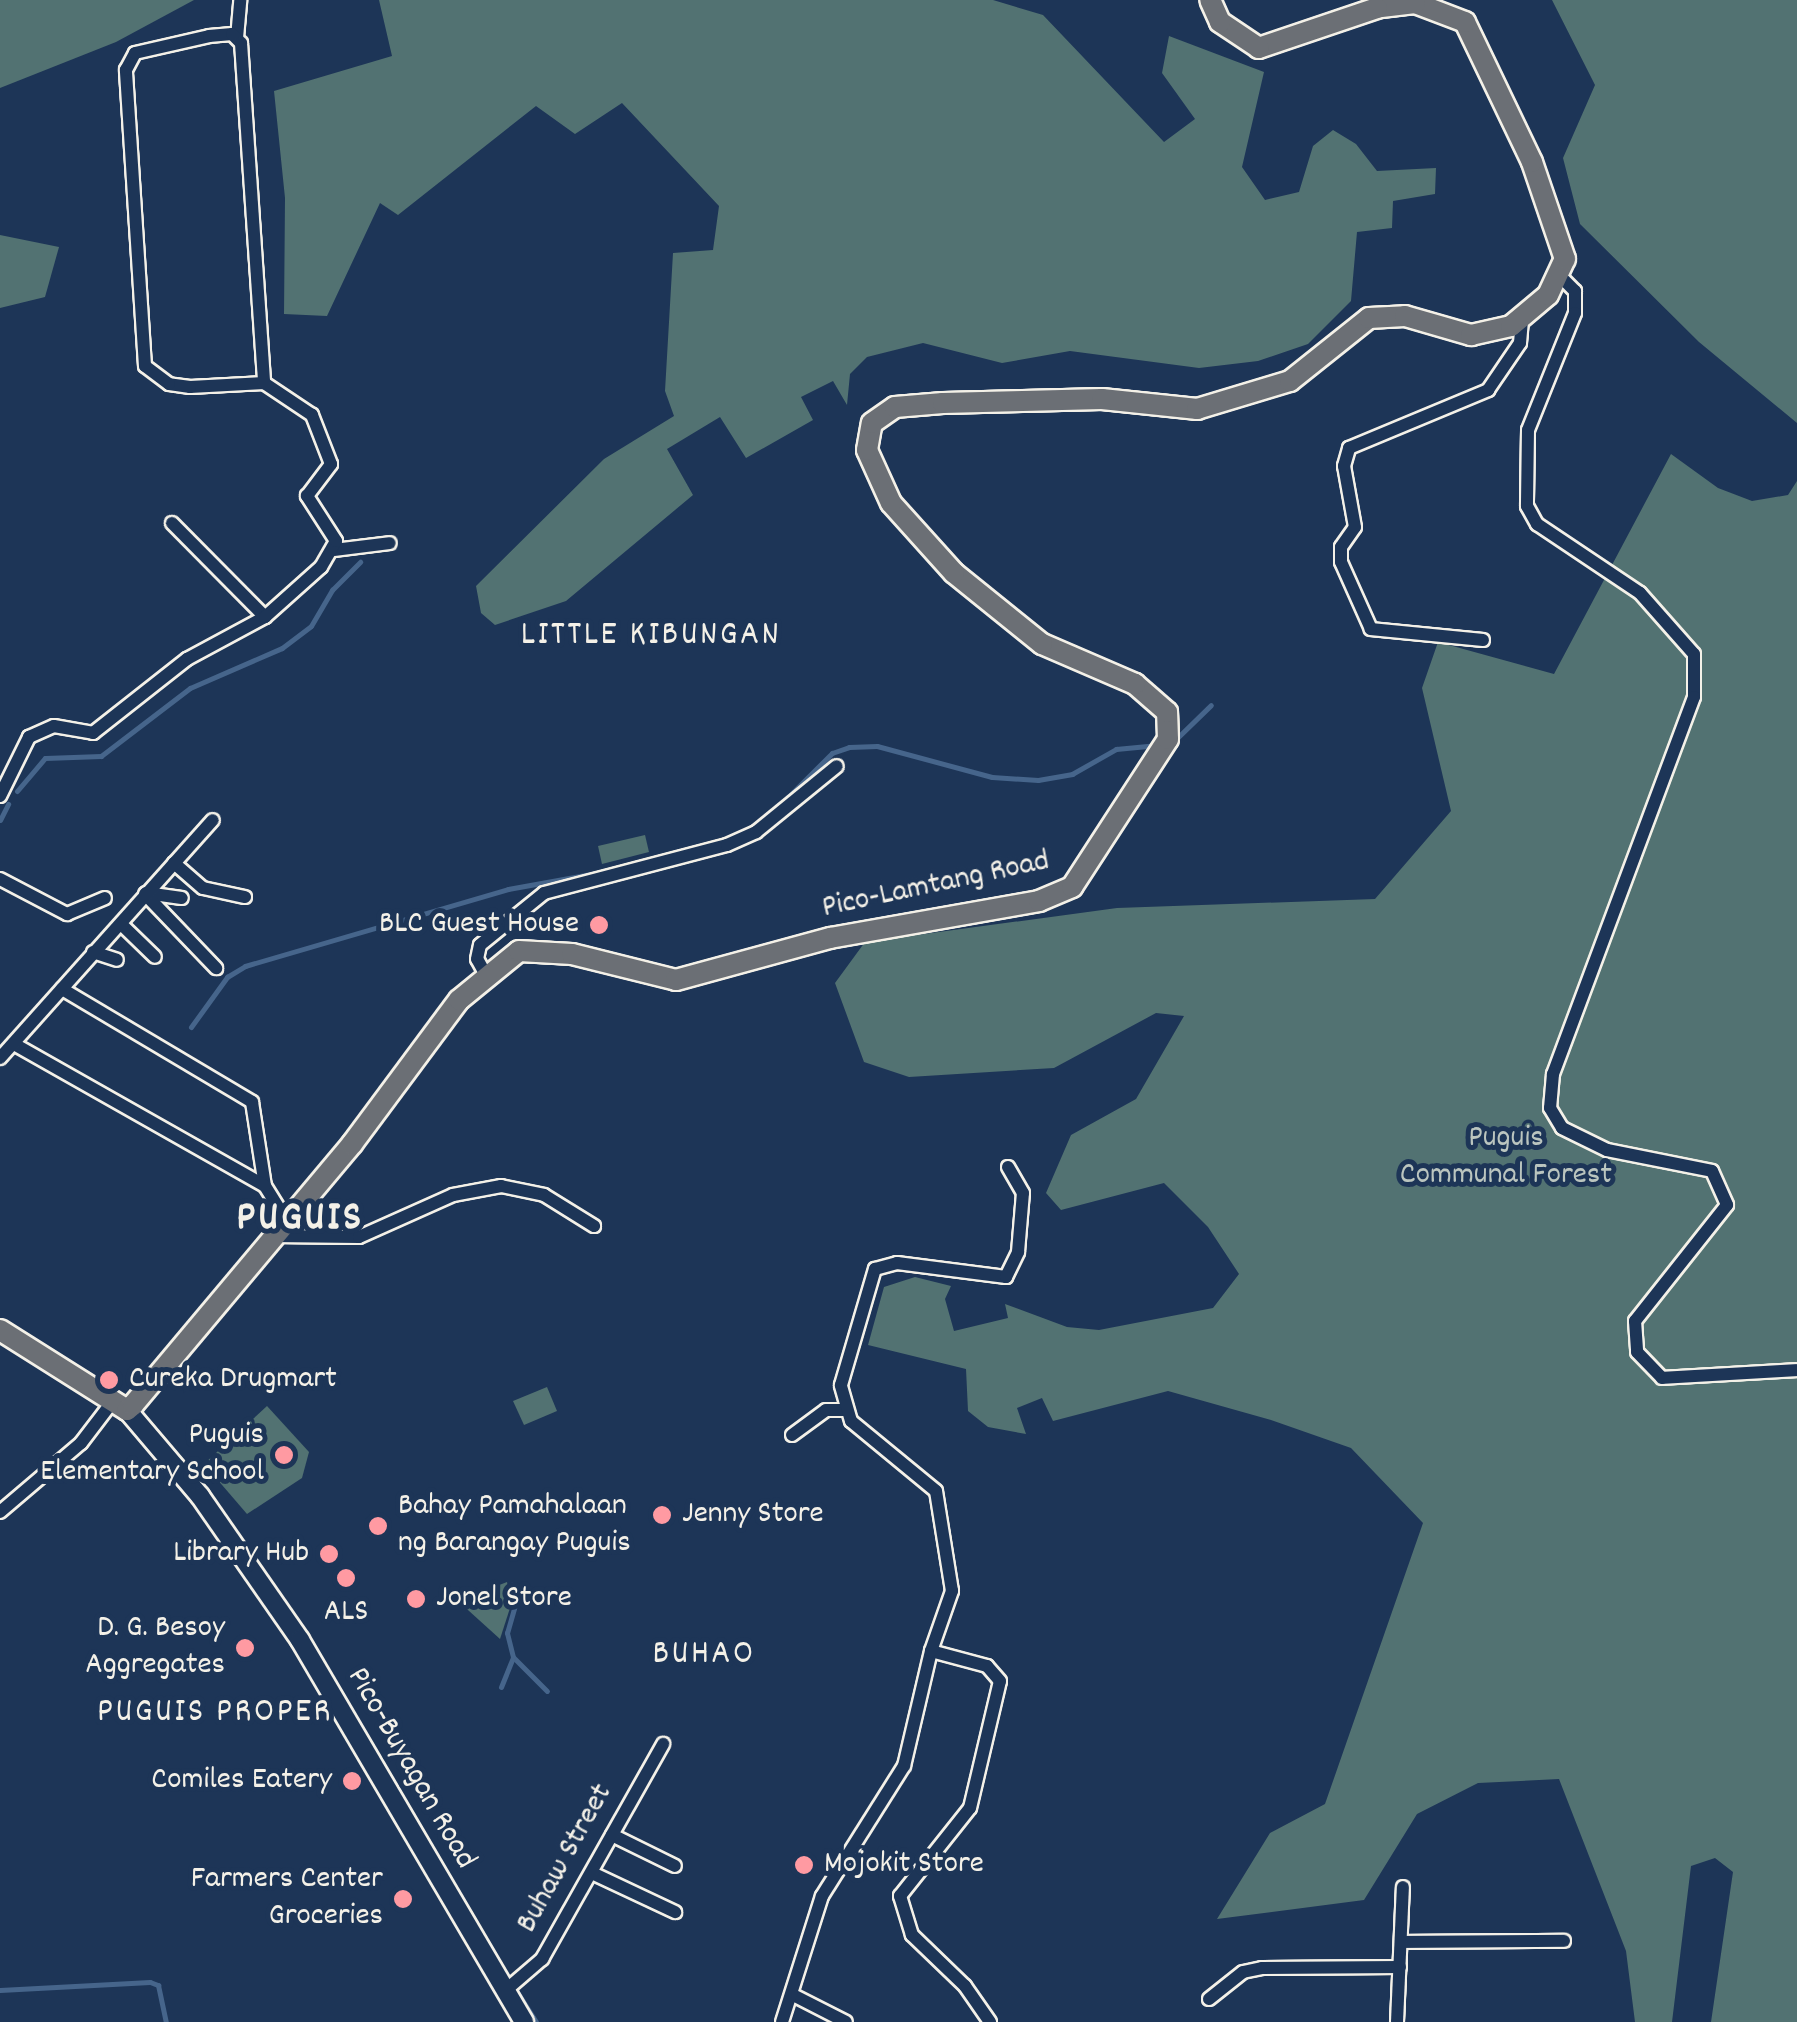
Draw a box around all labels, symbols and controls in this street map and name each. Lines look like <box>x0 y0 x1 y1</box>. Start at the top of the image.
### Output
district label: LITTLE KIBUNGAN <box>521 615 781 657</box>
street label: Pico-Lamtang Road <box>819 843 1053 929</box>
place label: BLC Guest House <box>379 906 579 944</box>
marker: BLC Guest House <box>588 914 610 936</box>
park label: Puguis Communal Forest <box>1400 1121 1612 1196</box>
district label: PUGUIS <box>236 1195 364 1245</box>
place label: Cureka Drugmart <box>129 1361 337 1399</box>
marker: Cureka Drugmart <box>98 1369 120 1391</box>
place label: Puguis Elementary School <box>40 1418 264 1493</box>
marker: Puguis Elementary School <box>273 1444 295 1466</box>
place label: Bahay Pamahalaan ng Barangay Puguis <box>398 1489 631 1564</box>
place label: Jenny Store <box>682 1496 824 1534</box>
marker: Jenny Store <box>651 1504 673 1526</box>
marker: Bahay Pamahalaan ng Barangay Puguis <box>367 1515 389 1537</box>
place label: Library Hub <box>173 1535 309 1573</box>
marker: Library Hub <box>318 1543 340 1565</box>
marker: ALS <box>335 1567 357 1589</box>
place label: Jonel Store <box>436 1580 572 1618</box>
marker: Jonel Store <box>405 1588 427 1610</box>
place label: ALS <box>324 1594 368 1632</box>
place label: D. G. Besoy Aggregates <box>85 1611 225 1686</box>
district label: BUHAO <box>652 1634 756 1676</box>
marker: D. G. Besoy Aggregates <box>234 1637 256 1659</box>
street label: Pico-Buyagan Road <box>337 1661 483 1877</box>
district label: PUGUIS PROPER <box>97 1692 333 1734</box>
place label: Comiles Eatery <box>151 1762 332 1800</box>
marker: Comiles Eatery <box>341 1770 363 1792</box>
street label: Buhaw Street <box>509 1778 623 1940</box>
place label: Mojokit Store <box>824 1846 984 1884</box>
marker: Mojokit Store <box>793 1854 815 1876</box>
place label: Farmers Center Groceries <box>191 1862 383 1937</box>
marker: Farmers Center Groceries <box>392 1888 414 1910</box>

